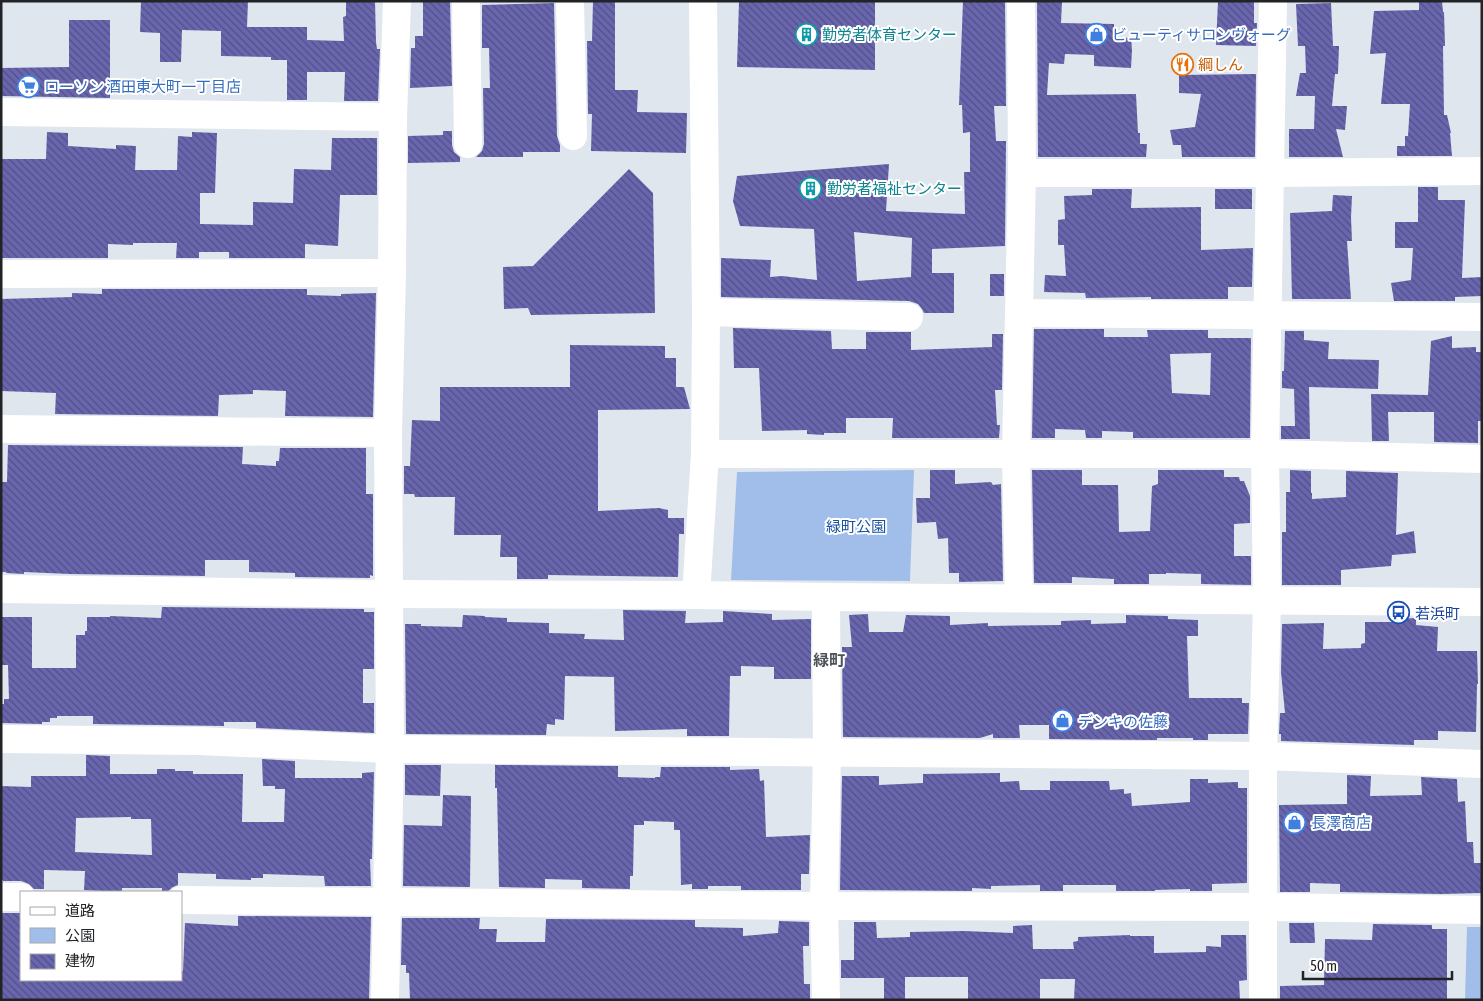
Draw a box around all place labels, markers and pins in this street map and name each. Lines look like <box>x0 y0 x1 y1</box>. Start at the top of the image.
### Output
building icon: 勤労者体育センター <box>794 22 818 46</box>
shop icon: ビューティサロンヴォーグ <box>1084 22 1108 46</box>
place label: 勤労者体育センター <box>822 26 957 43</box>
place label: ビューティサロンヴォーグ <box>1112 26 1291 43</box>
restaurant icon: 綱しん <box>1170 52 1194 76</box>
place label: 綱しん <box>1198 56 1243 73</box>
supermarket icon: ローソン 酒田東大町一丁目店 <box>16 74 40 98</box>
place label: ローソン 酒田東大町一丁目店 <box>44 78 241 95</box>
building icon: 勤労者福祉センター <box>799 176 823 200</box>
place label: 勤労者福祉センター <box>827 180 962 197</box>
bus stop icon: 若浜町 <box>1387 601 1411 625</box>
place label: 若浜町 <box>1415 605 1460 622</box>
shop icon: デンキの佐藤 <box>1050 709 1074 733</box>
place label: デンキの佐藤 <box>1078 713 1168 730</box>
shop icon: 長澤商店 <box>1283 810 1307 834</box>
place label: 長澤商店 <box>1311 814 1371 831</box>

